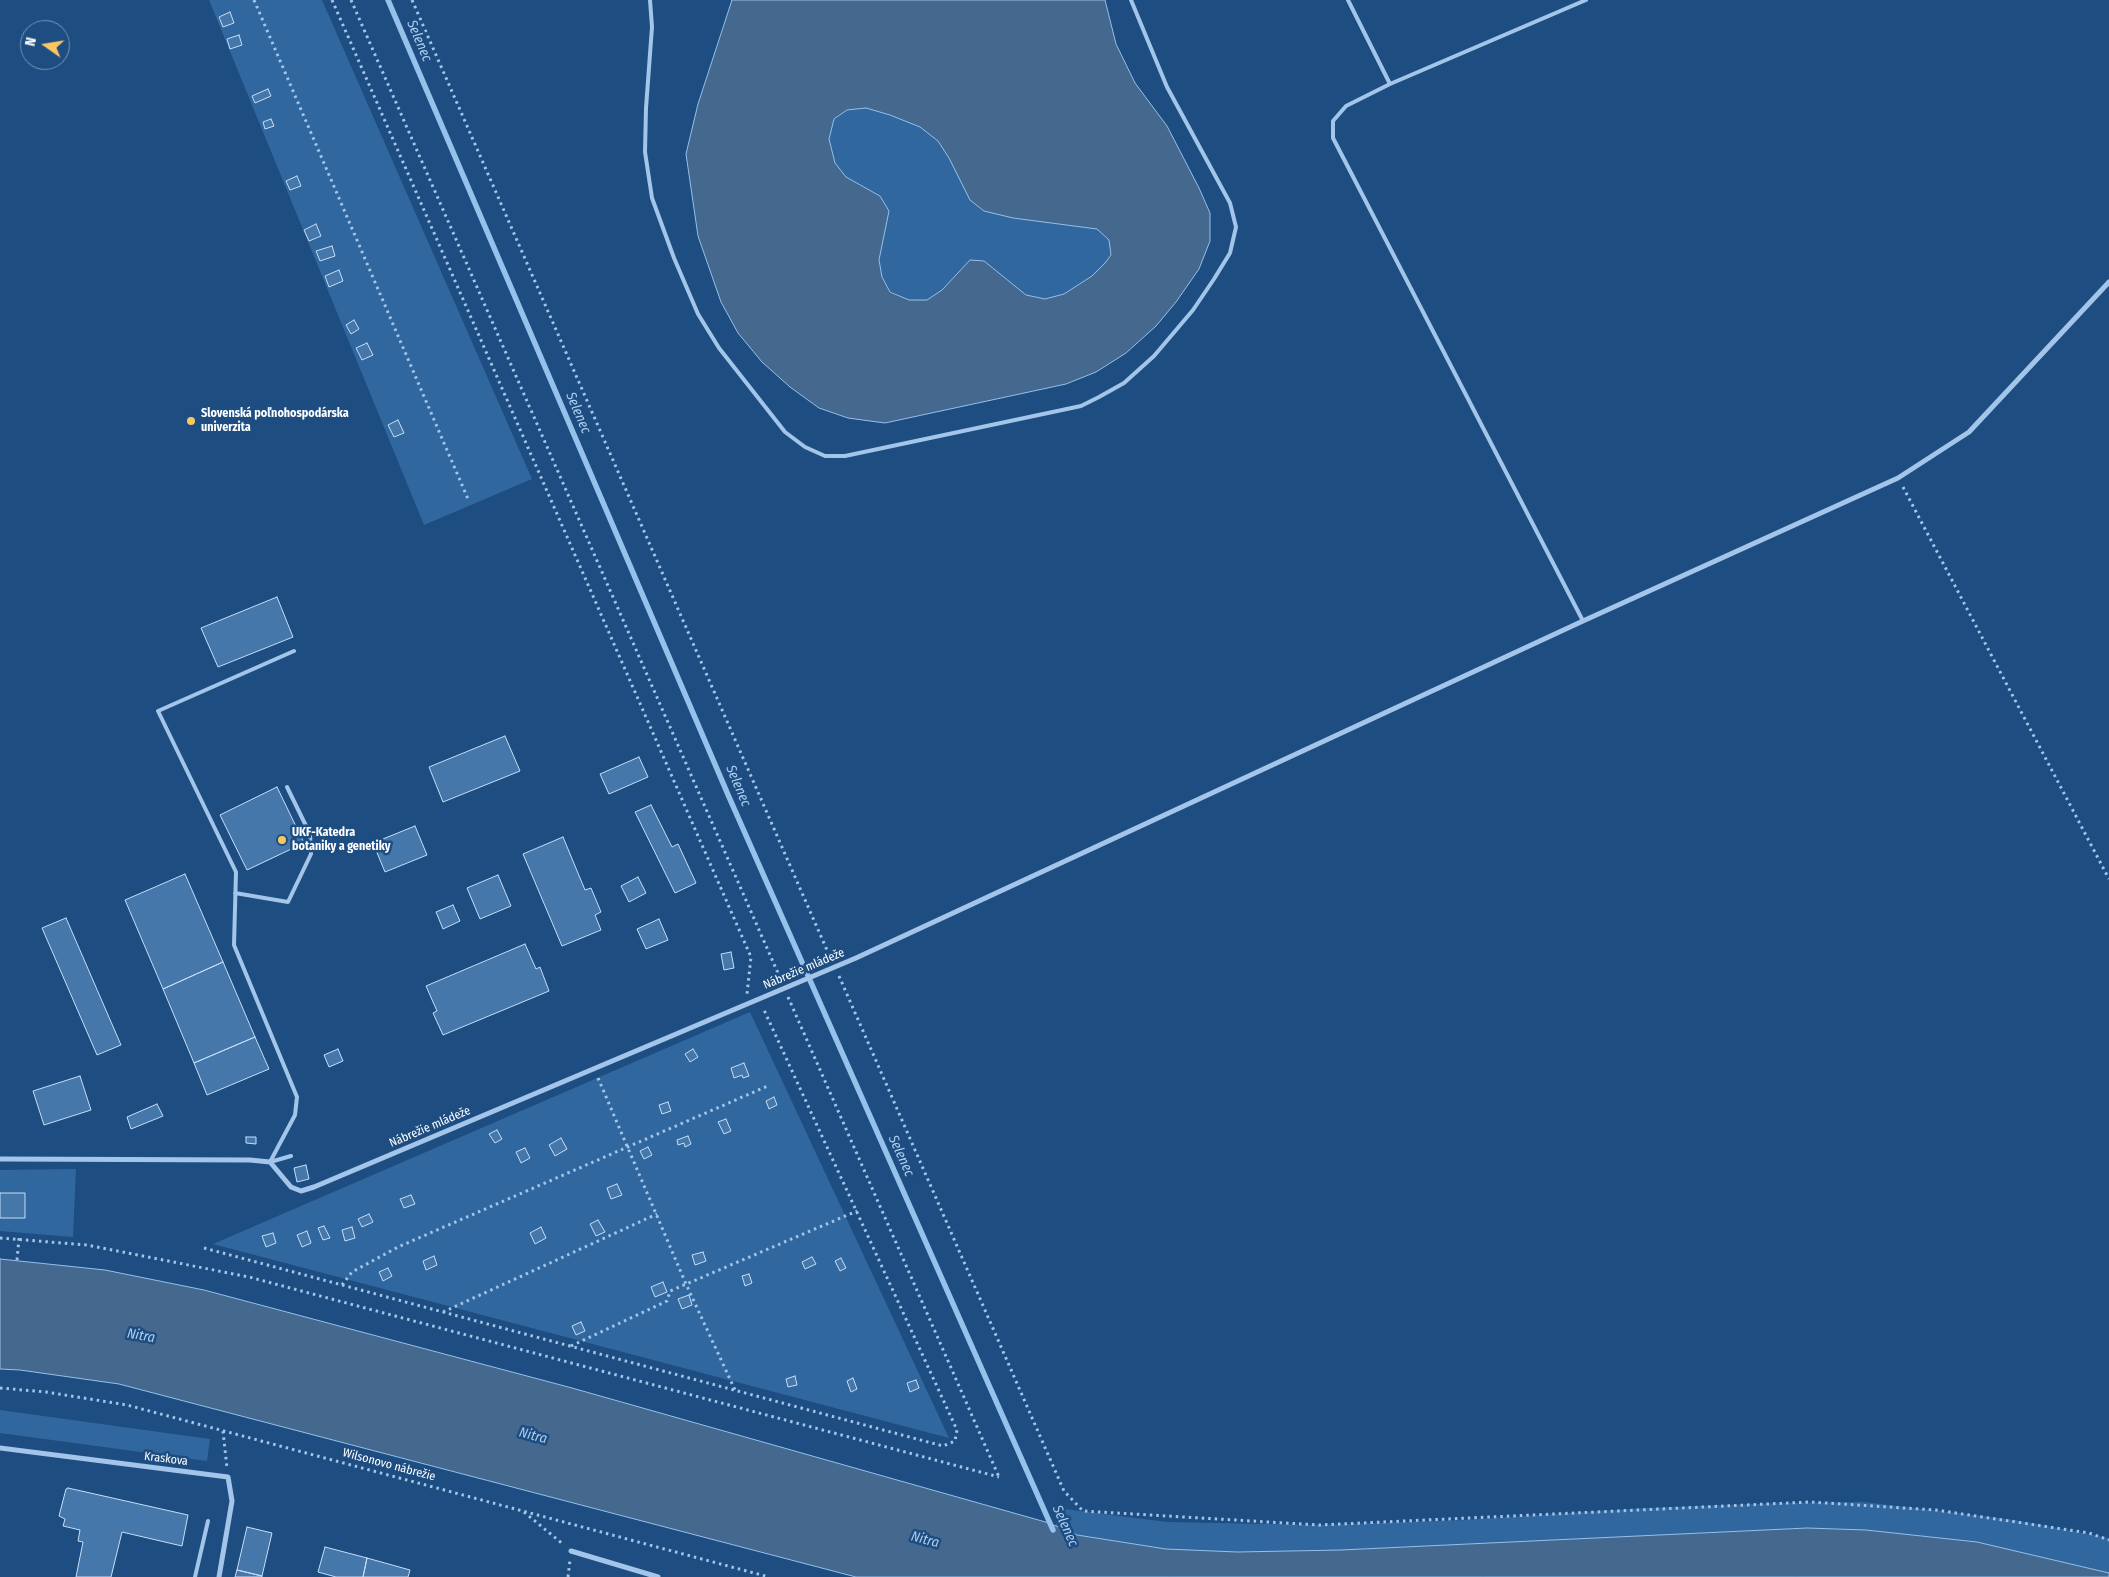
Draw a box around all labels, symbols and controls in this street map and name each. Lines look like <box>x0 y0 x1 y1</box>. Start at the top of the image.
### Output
water label: Selenec <box>403 18 435 64</box>
north arrow <box>20 20 70 70</box>
text: N <box>22 36 40 48</box>
water label: Selenec <box>562 390 594 436</box>
place label: Slovenská poľnohospodárska univerzita <box>201 407 349 435</box>
marker: Slovenská poľnohospodárska univerzita <box>185 415 197 427</box>
water label: Selenec <box>722 763 754 809</box>
place label: UKF-Katedra botaniky a genetiky <box>292 826 390 854</box>
marker: UKF-Katedra botaniky a genetiky <box>276 834 288 846</box>
street label: Nábrežie mládeže <box>761 945 847 993</box>
street label: Nábrežie mládeže <box>387 1103 473 1151</box>
water label: Selenec <box>884 1133 918 1179</box>
water label: Nitra <box>126 1325 156 1347</box>
water label: Nitra <box>517 1424 549 1448</box>
street label: Wilsonovo nábrežie <box>341 1446 437 1484</box>
street label: Kraskova <box>143 1449 189 1469</box>
water label: Selenec <box>1048 1503 1082 1549</box>
water label: Nitra <box>909 1528 941 1552</box>

